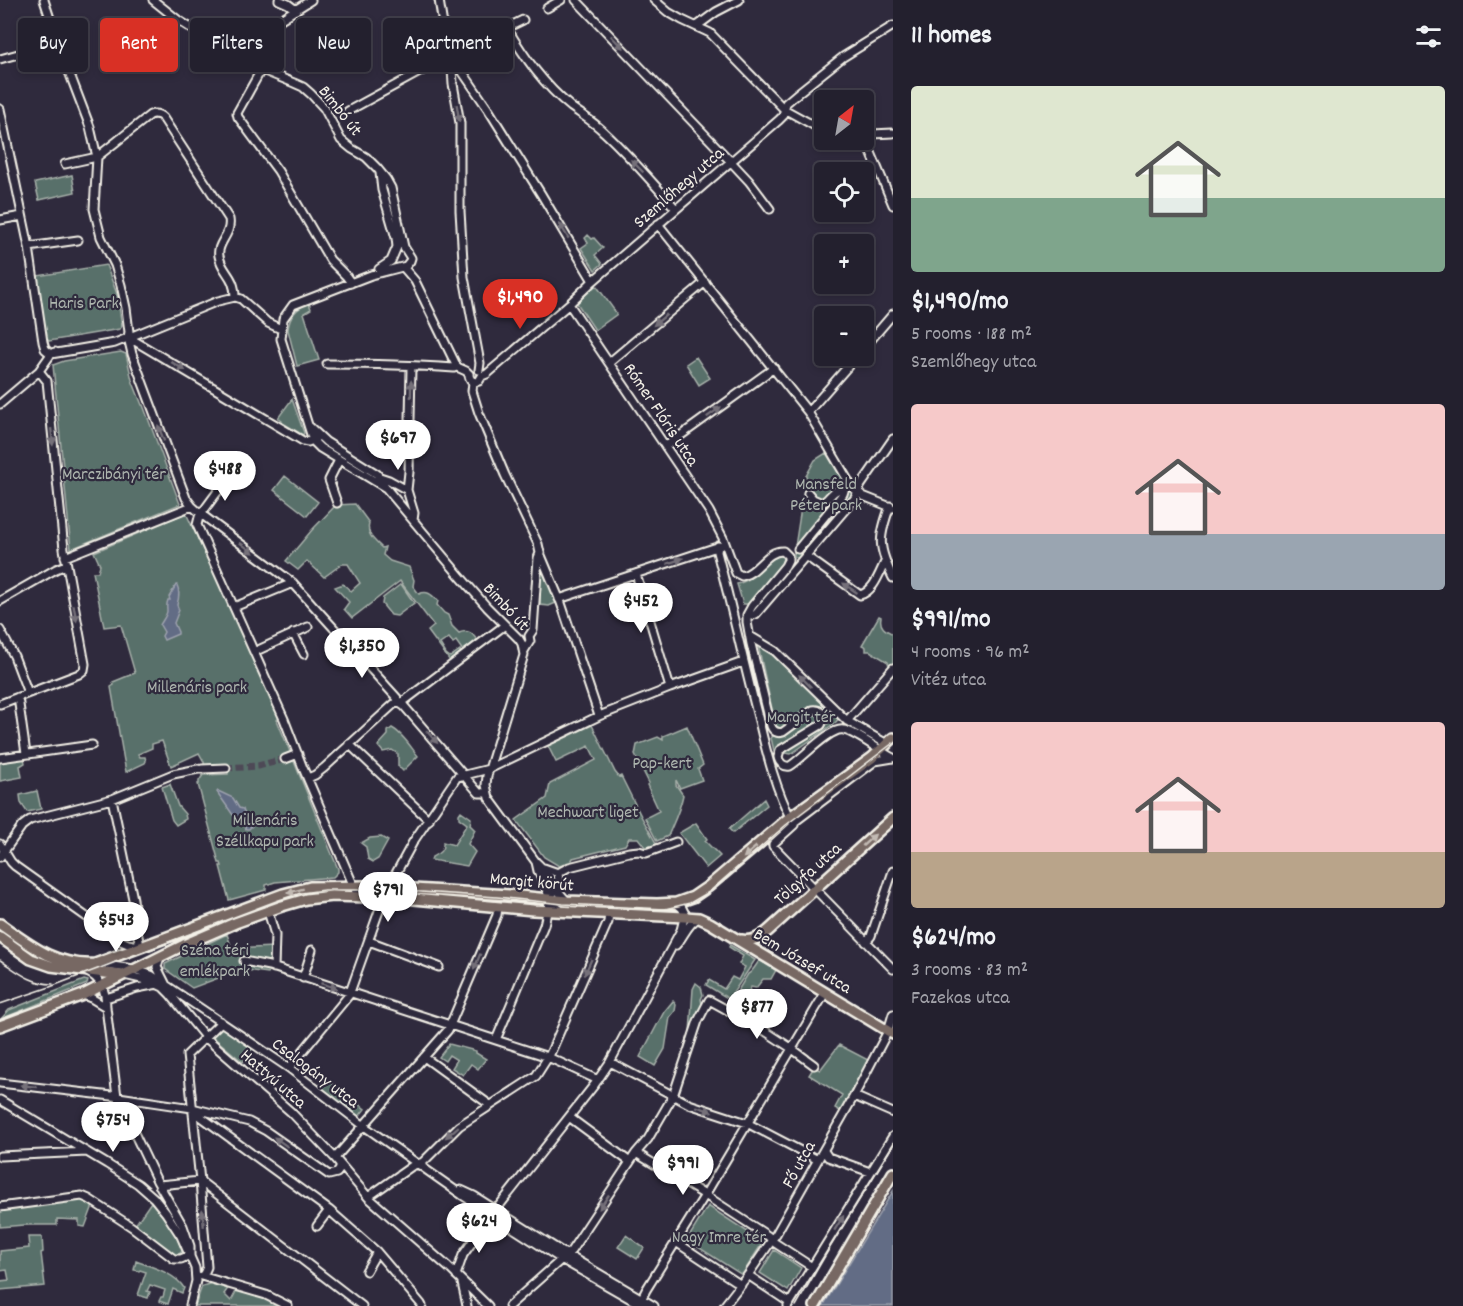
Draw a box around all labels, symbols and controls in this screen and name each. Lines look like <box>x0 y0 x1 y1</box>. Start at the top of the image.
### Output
chip: Buy <box>18 18 88 72</box>
chip: Rent <box>100 18 178 72</box>
chip: Filters <box>190 18 284 72</box>
chip: New <box>296 18 371 72</box>
chip: Apartment <box>383 18 513 72</box>
text: 11 homes <box>911 18 992 55</box>
icon: filters <box>1412 20 1445 53</box>
one-way arrow <box>610 35 624 50</box>
street label: Bimbó út <box>311 81 367 143</box>
north arrow <box>814 90 874 150</box>
map controls <box>814 90 874 366</box>
one-way arrow <box>454 104 463 123</box>
icon: home <box>1124 125 1232 233</box>
street label: Szemlőhegy utca <box>629 142 731 235</box>
one-way arrow <box>631 159 645 173</box>
button: locate <box>814 162 874 222</box>
one-way arrow <box>558 223 569 239</box>
button: + <box>814 234 874 294</box>
pin: $1,490 <box>471 279 569 330</box>
text: $1,490 <box>497 284 543 312</box>
text: $1,490/mo <box>911 284 1009 321</box>
park label: Haris Park <box>49 292 119 317</box>
button: − <box>814 306 874 366</box>
one-way arrow <box>653 313 668 326</box>
text: 5 rooms · 188 m² <box>911 321 1032 349</box>
text: Szemlőhegy utca <box>911 349 1036 377</box>
street label: Rómer Flóris utca <box>616 359 704 473</box>
one-way arrow <box>170 361 186 372</box>
one-way arrow <box>406 380 416 399</box>
one-way arrow <box>705 406 721 418</box>
pin: $697 <box>362 420 434 471</box>
one-way arrow <box>156 424 165 442</box>
text: $697 <box>380 425 416 453</box>
one-way arrow <box>48 427 57 446</box>
icon: home <box>1124 443 1232 551</box>
pin: $488 <box>189 451 261 502</box>
text: $488 <box>208 456 242 484</box>
park label: Marczibányi tér <box>62 463 166 488</box>
park label: Mansfeld Péter park <box>790 473 862 519</box>
one-way arrow <box>239 542 255 555</box>
one-way arrow <box>666 556 684 565</box>
street label: Bimbó út <box>476 578 535 638</box>
pin: $452 <box>605 583 677 634</box>
one-way arrow <box>842 583 858 594</box>
text: $452 <box>623 588 659 616</box>
text: $991/mo <box>911 602 991 639</box>
one-way arrow <box>71 604 80 623</box>
pin: $1,350 <box>313 628 411 679</box>
text: $1,350 <box>338 633 386 661</box>
text: 4 rooms · 96 m² <box>911 639 1030 667</box>
text: Vitéz utca <box>911 667 986 695</box>
one-way arrow <box>798 674 812 688</box>
park label: Millenáris park <box>147 676 247 701</box>
park label: Margit tér <box>767 706 836 731</box>
one-way arrow <box>425 729 438 745</box>
park label: Pap-kert <box>632 752 692 777</box>
icon: home <box>1124 761 1232 869</box>
park label: Mechwart liget <box>537 801 639 826</box>
park label: Millenáris Széllkapu park <box>216 809 314 855</box>
one-way arrow <box>861 834 876 847</box>
street label: Tölgyfa utca <box>769 837 849 912</box>
one-way arrow <box>742 845 757 859</box>
street label: Margit körút <box>489 867 575 900</box>
pin: $791 <box>352 872 424 923</box>
text: $791 <box>372 877 404 905</box>
one-way arrow <box>286 887 304 896</box>
pin: $543 <box>80 902 152 953</box>
text: $543 <box>98 907 134 935</box>
text: $624/mo <box>911 920 996 957</box>
street label: Bem József utca <box>748 923 856 1002</box>
park label: Széna téri emlékpark <box>180 939 250 985</box>
one-way arrow <box>472 953 482 971</box>
text: 3 rooms · 83 m² <box>911 957 1028 985</box>
one-way arrow <box>583 958 592 976</box>
one-way arrow <box>320 982 338 992</box>
text: Fazekas utca <box>911 985 1010 1013</box>
pin: $877 <box>721 989 793 1040</box>
text: $877 <box>740 994 774 1022</box>
street label: Csalogány utca <box>265 1033 364 1116</box>
street label: Hattyú utca <box>234 1044 311 1116</box>
one-way arrow <box>20 1081 39 1091</box>
pin: $754 <box>77 1102 149 1153</box>
one-way arrow <box>695 1105 713 1114</box>
text: $754 <box>95 1107 131 1135</box>
one-way arrow <box>445 1125 460 1138</box>
one-way arrow <box>274 1136 289 1148</box>
street label: Fő utca <box>777 1137 824 1193</box>
pin: $991 <box>647 1145 719 1196</box>
text: $991 <box>667 1150 699 1178</box>
one-way arrow <box>598 1193 610 1209</box>
pin: $624 <box>443 1203 515 1254</box>
text: $624 <box>461 1208 497 1236</box>
one-way arrow <box>198 1209 208 1228</box>
one-way arrow <box>834 1214 845 1231</box>
park label: Nagy Imre tér <box>672 1226 767 1251</box>

